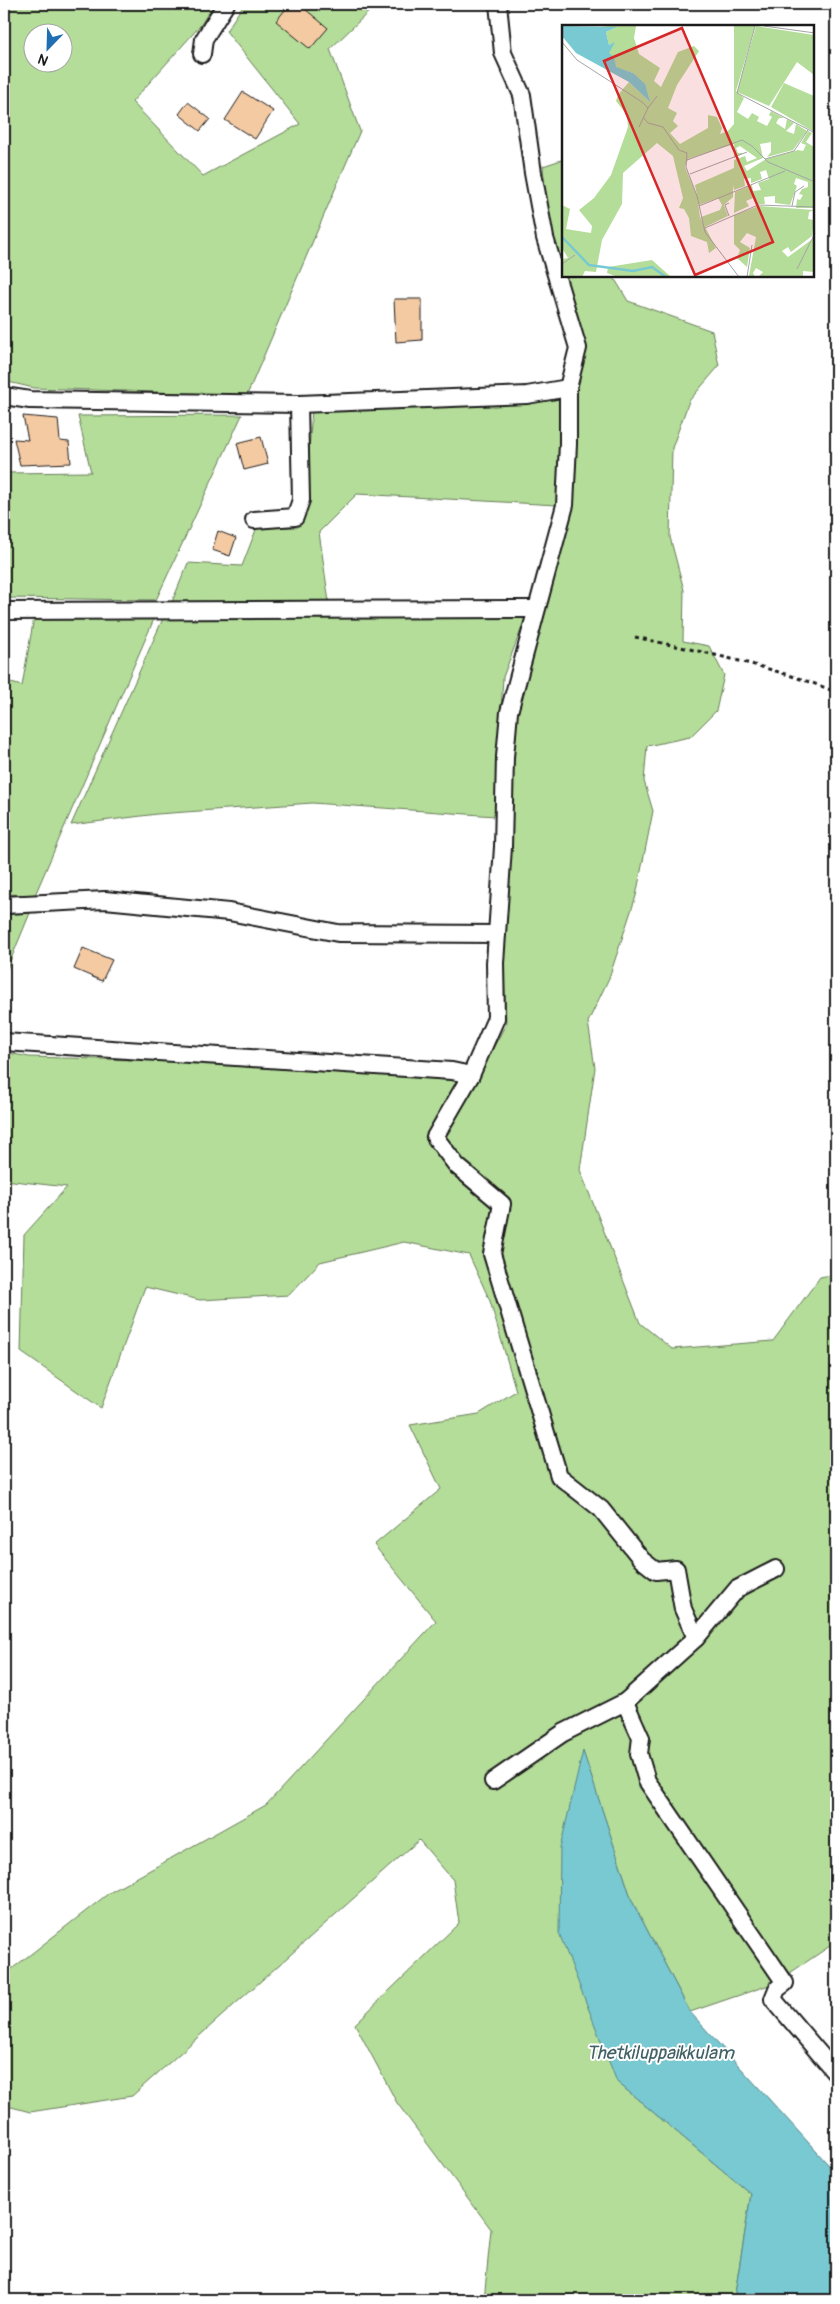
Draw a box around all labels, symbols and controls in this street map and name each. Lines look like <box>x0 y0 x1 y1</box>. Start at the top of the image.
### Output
north arrow <box>22 22 72 72</box>
inset map <box>562 25 815 278</box>
text: N <box>35 50 51 69</box>
water label: Thetkiluppaikkulam <box>586 2041 735 2065</box>

